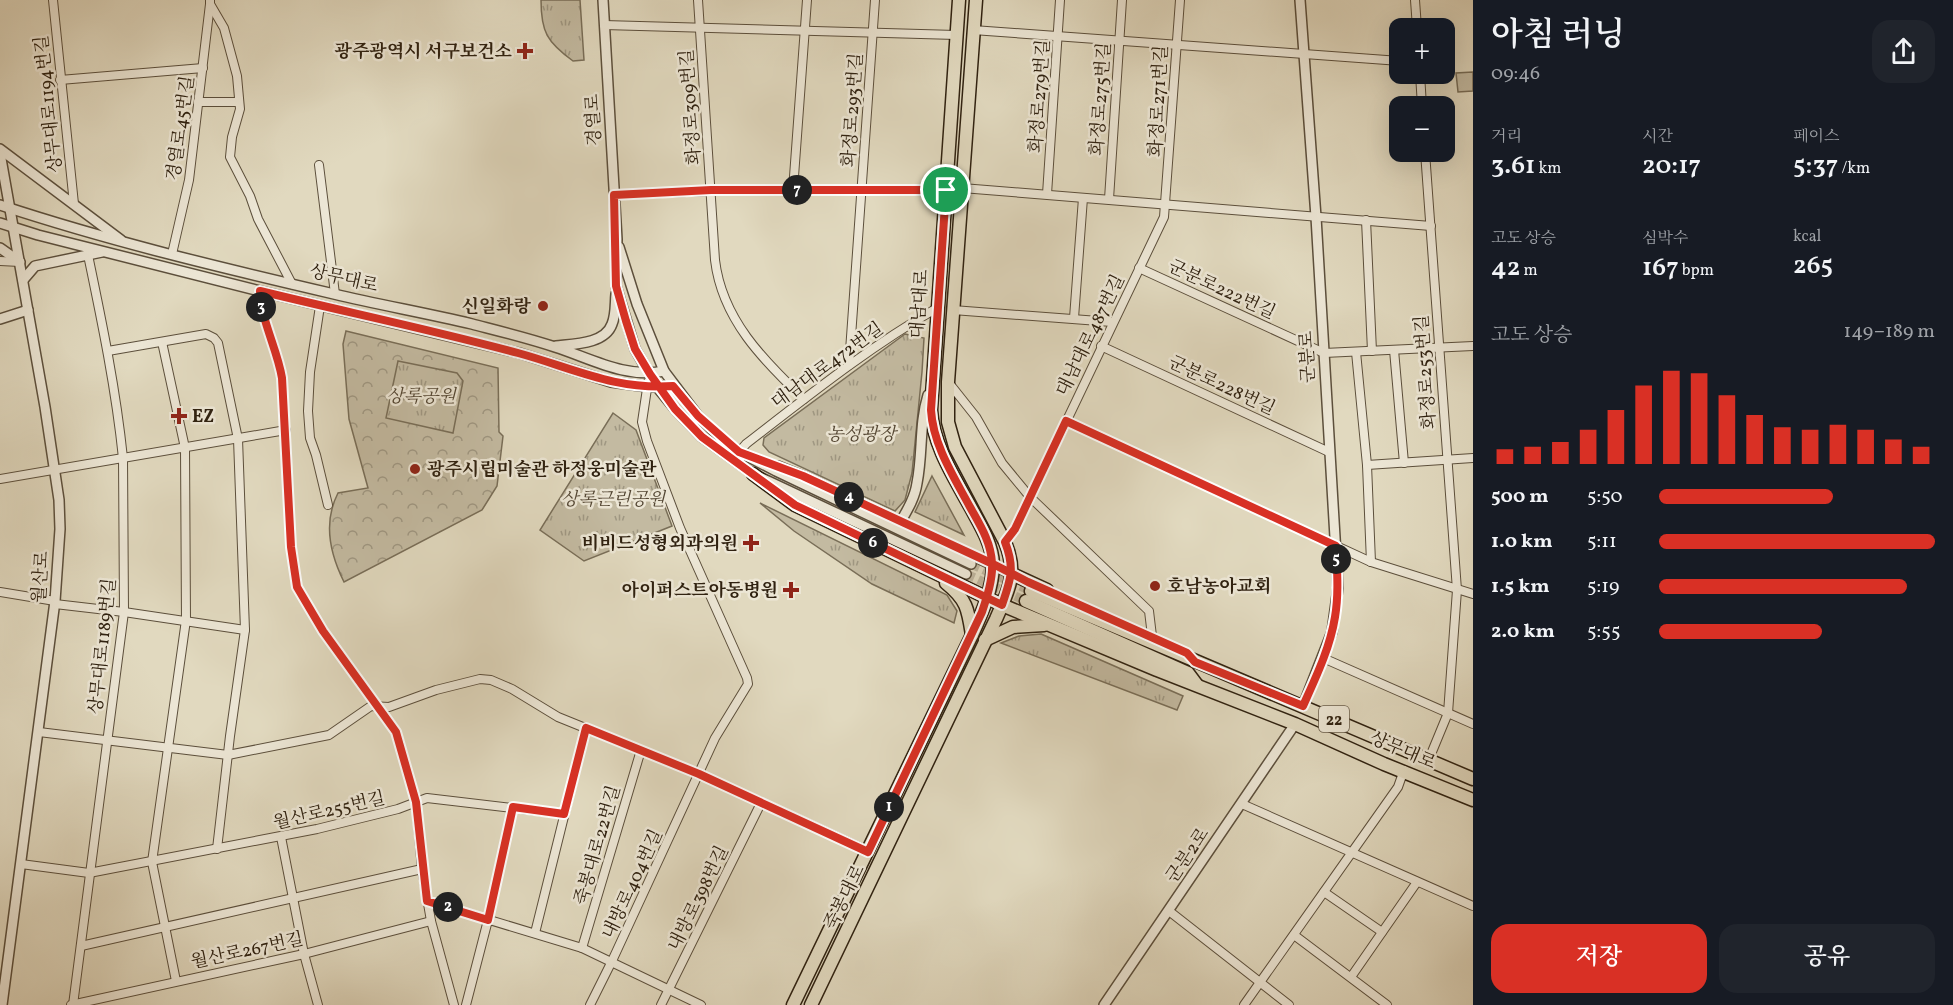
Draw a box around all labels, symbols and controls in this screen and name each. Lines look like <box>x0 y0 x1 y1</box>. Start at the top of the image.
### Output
text: 아침 러닝 <box>1491 14 1625 60</box>
map controls <box>1389 18 1455 162</box>
button: + <box>1389 18 1455 84</box>
button: share <box>1872 20 1935 83</box>
street label: 상무대로1194번길 <box>30 34 69 174</box>
street label: 화정로279번길 <box>1024 38 1057 154</box>
place label: 광주광역시 서구보건소 <box>335 40 513 65</box>
marker: 광주광역시 서구보건소 <box>516 42 534 60</box>
street label: 화정로275번길 <box>1085 42 1118 157</box>
street label: 화정로271번길 <box>1144 45 1175 158</box>
street label: 화정로309번길 <box>675 48 708 166</box>
street label: 화정로293번길 <box>837 52 870 168</box>
text: 09:46 <box>1491 60 1540 88</box>
street label: 경열로45번길 <box>162 74 201 182</box>
street label: 경열로 <box>581 93 608 147</box>
button: − <box>1389 96 1455 162</box>
text: 거리 <box>1491 126 1522 148</box>
text: 시간 <box>1642 126 1673 148</box>
text: 페이스 <box>1793 126 1839 148</box>
text: 3.61 <box>1491 148 1535 184</box>
text: 20:17 <box>1642 148 1701 184</box>
text: 5:37 <box>1793 148 1838 184</box>
text: km <box>1535 158 1561 180</box>
text: /km <box>1838 158 1870 180</box>
pin <box>920 164 971 215</box>
icon: arrive <box>929 173 962 206</box>
pin: 7 <box>782 175 812 205</box>
text: 7 <box>793 179 801 201</box>
text: kcal <box>1793 226 1821 248</box>
text: 고도 상승 <box>1491 228 1556 250</box>
text: 심박수 <box>1642 228 1688 250</box>
text: 265 <box>1793 248 1833 284</box>
text: 42 <box>1491 250 1520 286</box>
text: 167 <box>1642 250 1679 286</box>
street label: 군분로222번길 <box>1164 255 1279 326</box>
street label: 상무대로 <box>307 259 380 299</box>
text: m <box>1520 260 1538 282</box>
text: bpm <box>1679 260 1714 282</box>
street label: 대남대로 <box>906 269 935 340</box>
street label: 대남대로487번길 <box>1051 271 1132 401</box>
pin: 3 <box>246 292 276 322</box>
place label: 신일화랑 <box>461 295 532 320</box>
text: 3 <box>257 296 265 318</box>
marker: 신일화랑 <box>536 299 550 313</box>
street label: 화정로253번길 <box>1410 314 1443 430</box>
street label: 대남대로472번길 <box>767 317 889 415</box>
text: 149–189 m <box>1844 318 1935 346</box>
text: 고도 상승 <box>1491 322 1572 350</box>
street label: 군분로 <box>1295 330 1322 384</box>
street label: 군분로228번길 <box>1164 351 1279 422</box>
park label: 상록공원 <box>386 385 457 410</box>
place label: EZ <box>192 405 214 430</box>
marker: EZ <box>170 407 188 425</box>
park label: 농성광장 <box>826 423 898 448</box>
place label: 광주시립미술관 하정웅미술관 <box>427 458 657 483</box>
marker: 광주시립미술관 하정웅미술관 <box>408 462 422 476</box>
pin: 4 <box>834 482 864 512</box>
text: 500 m <box>1491 483 1549 511</box>
text: 5:50 <box>1587 483 1623 511</box>
text: 4 <box>844 486 854 508</box>
park label: 상록근린공원 <box>561 488 667 513</box>
pin: 6 <box>858 528 888 558</box>
text: 1.0 km <box>1491 528 1553 556</box>
text: 5:11 <box>1587 528 1617 556</box>
place label: 비비드성형외과의원 <box>582 532 738 557</box>
text: 6 <box>869 532 877 554</box>
marker: 비비드성형외과의원 <box>742 534 760 552</box>
pin: 5 <box>1321 544 1351 574</box>
text: 5 <box>1332 548 1340 570</box>
street label: 월산로 <box>27 550 56 604</box>
text: 1.5 km <box>1491 573 1550 601</box>
text: 5:19 <box>1587 573 1619 601</box>
place label: 호남농아교회 <box>1167 575 1271 600</box>
street label: 상무대로1189번길 <box>84 577 123 715</box>
place label: 아이퍼스트아동병원 <box>622 579 778 604</box>
marker: 호남농아교회 <box>1148 579 1162 593</box>
marker: 아이퍼스트아동병원 <box>782 581 800 599</box>
text: 2.0 km <box>1491 618 1555 646</box>
text: 5:55 <box>1587 618 1621 646</box>
road number: 22 <box>1319 706 1349 732</box>
street label: 상무대로 <box>1366 726 1439 776</box>
street label: 죽봉대로22번길 <box>569 783 628 908</box>
street label: 월산로255번길 <box>271 786 388 836</box>
pin: 1 <box>874 792 904 822</box>
text: 1 <box>886 796 892 818</box>
street label: 군분2로 <box>1161 823 1216 888</box>
street label: 내방로404번길 <box>597 826 670 944</box>
street label: 내방로398번길 <box>663 842 736 956</box>
street label: 죽봉대로 <box>819 861 872 934</box>
pin: 2 <box>433 892 463 922</box>
text: 2 <box>444 896 452 918</box>
button: 저장 <box>1491 924 1707 993</box>
button: 공유 <box>1719 924 1935 993</box>
street label: 월산로267번길 <box>189 927 306 976</box>

